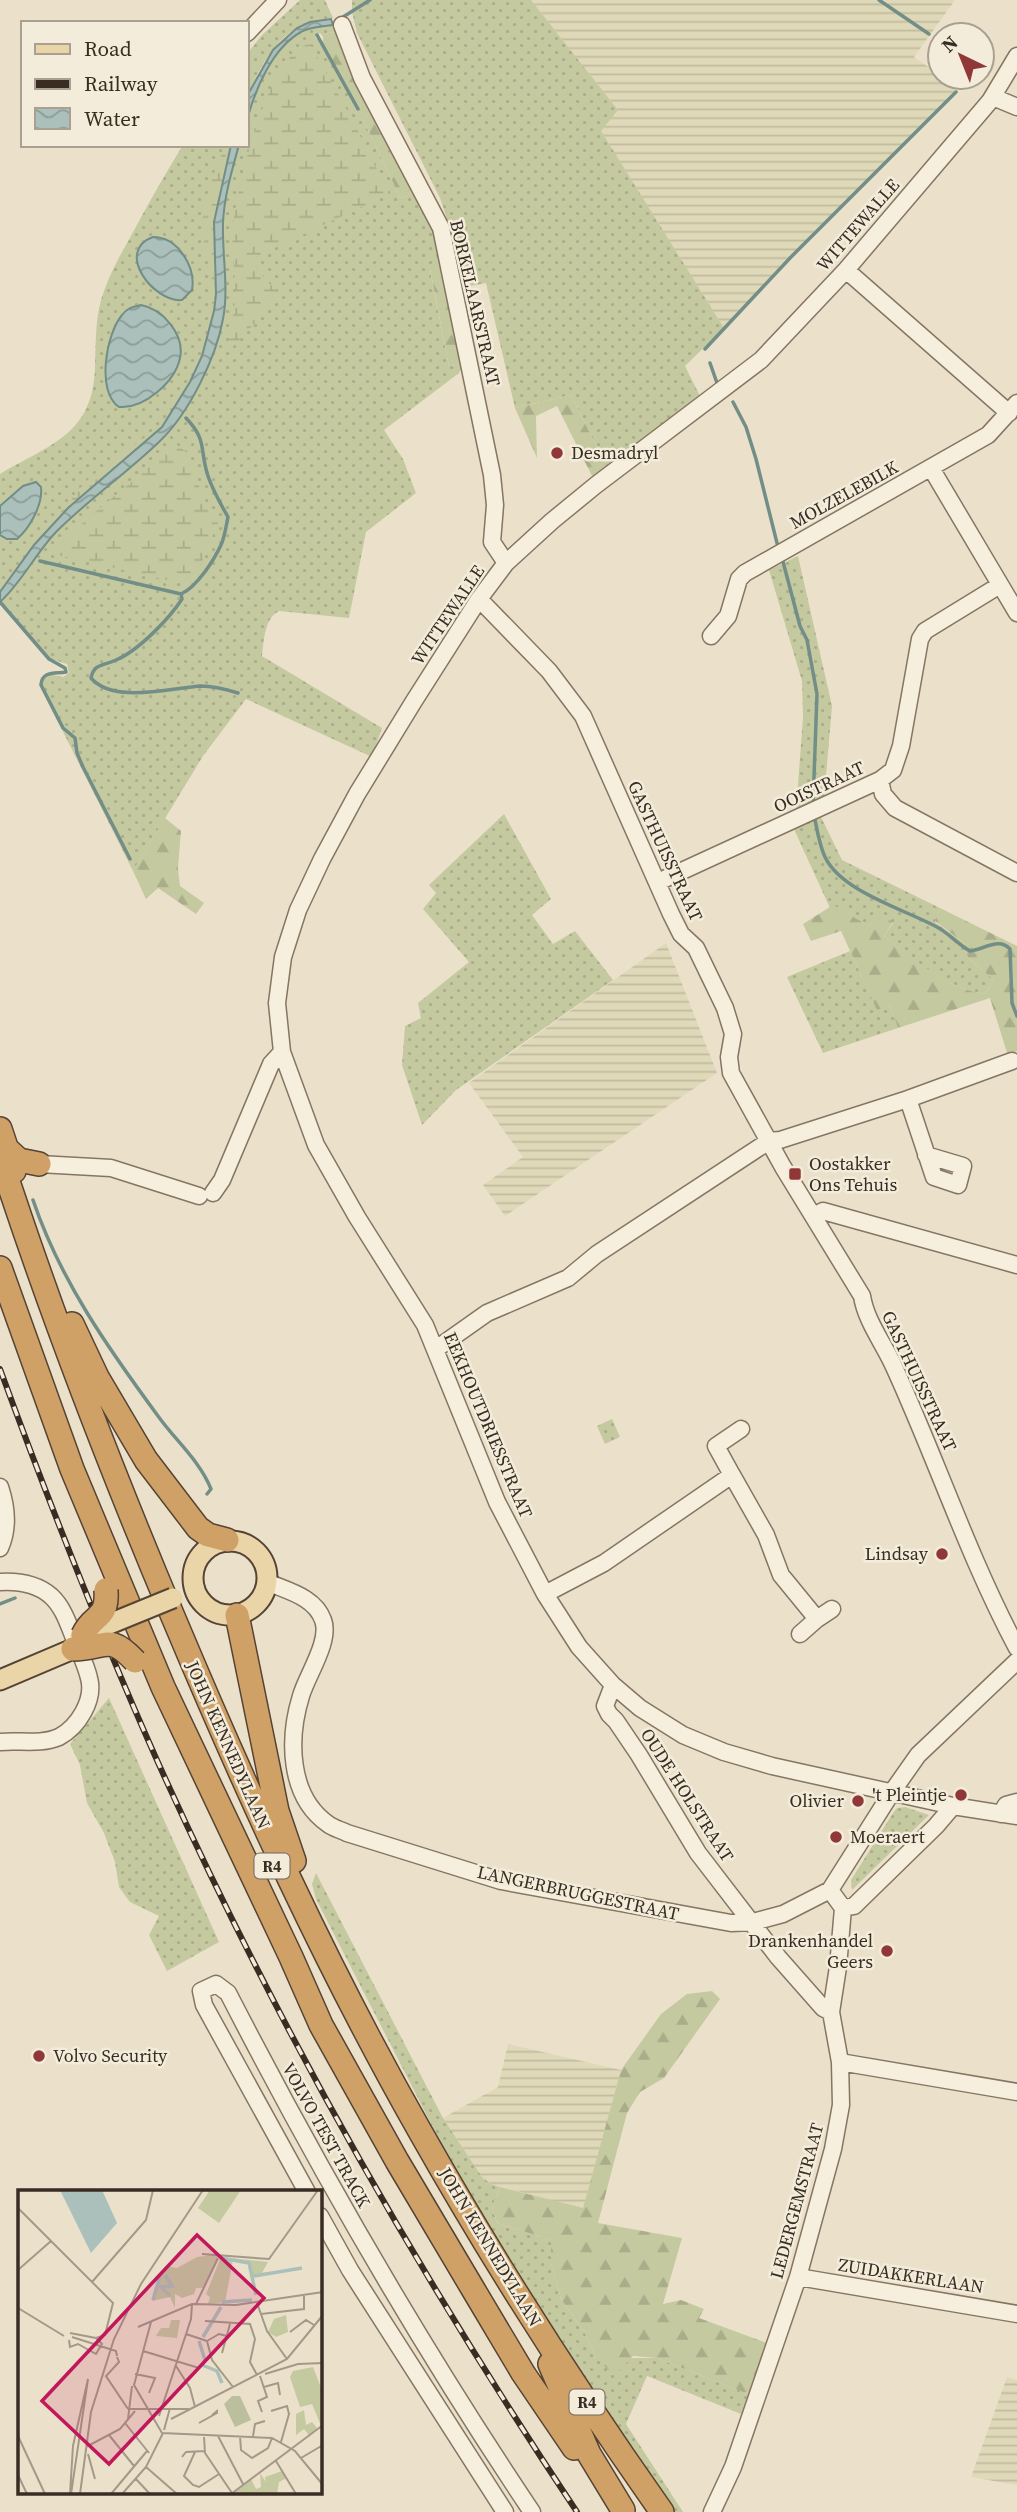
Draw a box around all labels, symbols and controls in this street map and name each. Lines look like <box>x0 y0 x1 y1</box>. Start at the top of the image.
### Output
legend <box>21 21 248 147</box>
north arrow <box>926 21 996 91</box>
text: N <box>935 29 963 58</box>
text: Road <box>84 34 132 63</box>
text: Railway <box>84 69 158 98</box>
text: Water <box>84 104 140 133</box>
street label: WITTEWALLE <box>810 173 905 276</box>
street label: BORKELAARSTRAAT <box>444 217 507 389</box>
place label: Desmadryl <box>571 440 658 465</box>
marker: Desmadryl <box>549 445 565 461</box>
street label: MOLZELEBILK <box>785 454 902 535</box>
street label: WITTEWALLE <box>405 560 490 669</box>
street label: OOISTRAAT <box>769 755 868 818</box>
street label: GASTHUISSTRAAT <box>622 777 709 925</box>
place label: Oostakker Ons Tehuis <box>809 1151 897 1197</box>
marker: Oostakker Ons Tehuis <box>787 1166 803 1182</box>
street label: GASTHUISSTRAAT <box>876 1307 963 1455</box>
street label: EEKHOUTDRIESSTRAAT <box>438 1328 539 1522</box>
place label: Lindsay <box>865 1541 929 1566</box>
marker: Lindsay <box>934 1546 950 1562</box>
street label: JOHN KENNEDYLAAN <box>180 1656 277 1833</box>
street label: OUDE HOLSTRAAT <box>635 1723 740 1866</box>
place label: 't Pleintje <box>872 1782 947 1807</box>
marker: 't Pleintje <box>953 1787 969 1803</box>
place label: Olivier <box>790 1788 844 1813</box>
marker: Olivier <box>850 1793 866 1809</box>
place label: Moeraert <box>850 1824 925 1849</box>
marker: Moeraert <box>828 1829 844 1845</box>
road number: R4 <box>254 1854 290 1878</box>
street label: LANGERBRUGGESTRAAT <box>475 1859 681 1926</box>
place label: Drankenhandel Geers <box>748 1928 873 1974</box>
marker: Drankenhandel Geers <box>879 1943 895 1959</box>
place label: Volvo Security <box>53 2043 168 2068</box>
marker: Volvo Security <box>31 2048 47 2064</box>
street label: VOLVO TEST TRACK <box>276 2058 377 2212</box>
street label: LEDERGEMSTRAAT <box>764 2120 829 2282</box>
street label: JOHN KENNEDYLAAN <box>432 2162 548 2331</box>
inset map <box>18 2190 322 2494</box>
street label: ZUIDAKKERLAAN <box>837 2252 986 2299</box>
road number: R4 <box>570 2390 604 2414</box>

